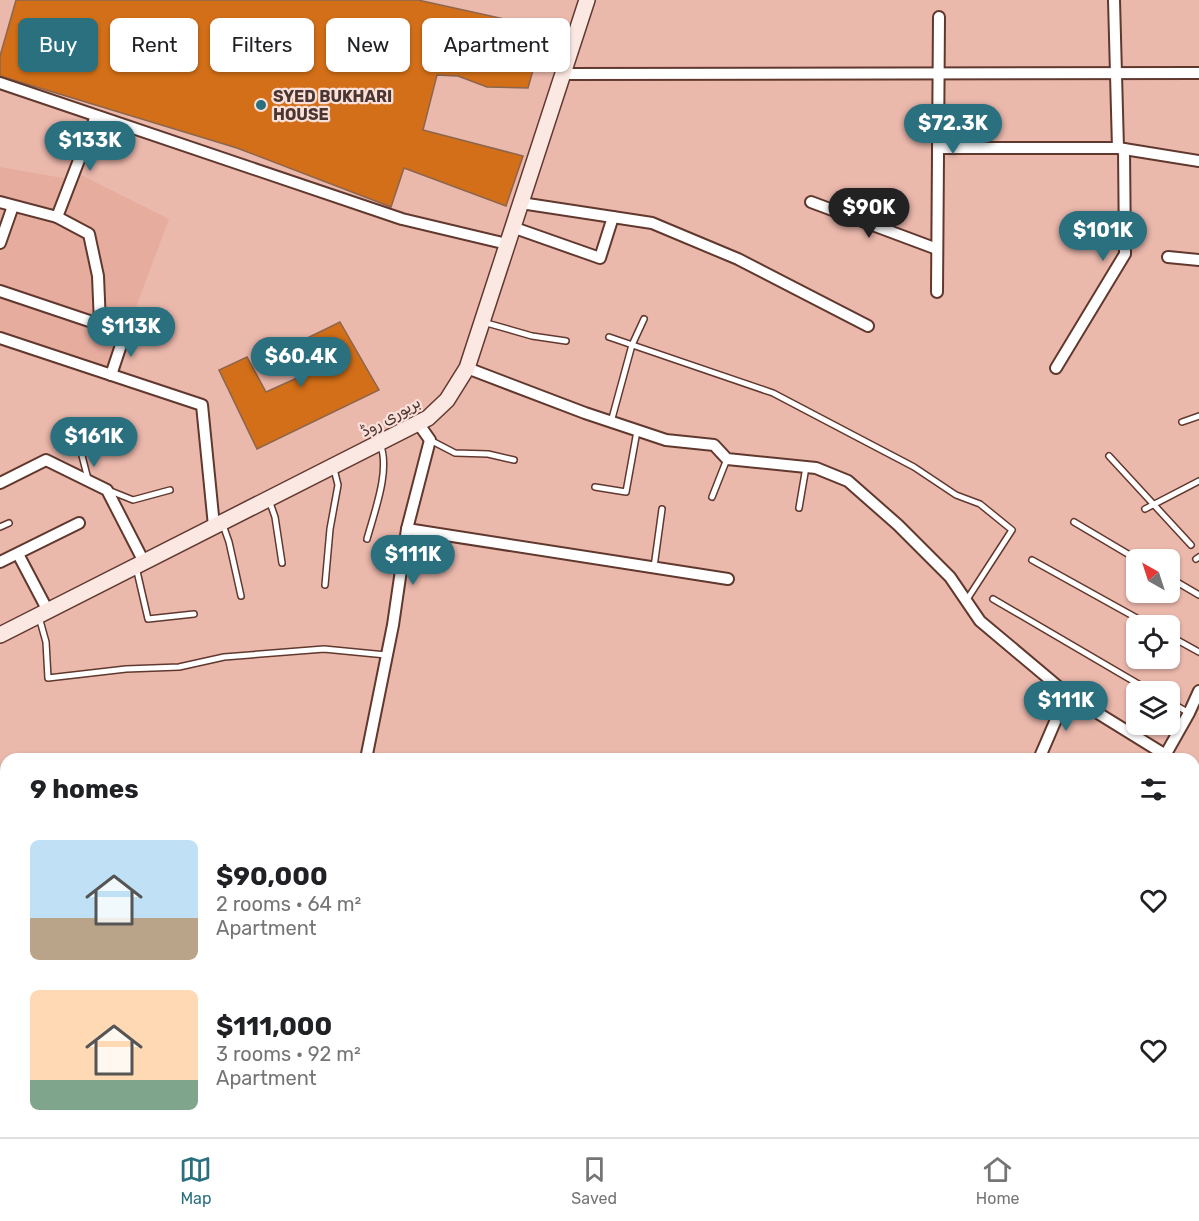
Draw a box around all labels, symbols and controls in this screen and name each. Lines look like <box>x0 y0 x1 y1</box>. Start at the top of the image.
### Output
chip: Buy <box>18 18 98 72</box>
chip: Rent <box>110 18 198 72</box>
chip: Filters <box>210 18 314 72</box>
chip: New <box>326 18 410 72</box>
chip: Apartment <box>422 18 570 72</box>
place label: SYED BUKHARI HOUSE <box>273 87 392 124</box>
marker: SYED BUKHARI HOUSE <box>254 98 268 112</box>
pin: $72.3K <box>904 104 1002 155</box>
text: $72.3K <box>918 111 988 135</box>
pin: $133K <box>48 121 132 172</box>
text: $133K <box>59 128 121 152</box>
pin: $90K <box>833 188 905 239</box>
text: $90K <box>842 195 896 219</box>
pin: $101K <box>1061 211 1145 262</box>
text: $101K <box>1073 218 1133 242</box>
pin: $113K <box>89 307 173 358</box>
text: $113K <box>101 314 161 338</box>
pin: $60.4K <box>252 337 350 388</box>
text: $60.4K <box>265 344 337 368</box>
street label: بریوری روڈ <box>357 392 424 442</box>
pin: $161K <box>52 417 136 468</box>
text: $161K <box>64 424 124 448</box>
pin: $111K <box>371 535 455 586</box>
text: $111K <box>385 542 441 566</box>
north arrow <box>1126 549 1180 603</box>
map controls <box>1126 549 1180 735</box>
button: locate <box>1126 615 1180 669</box>
pin: $111K <box>1024 681 1108 732</box>
button: layers <box>1126 681 1180 735</box>
text: $111K <box>1038 688 1094 712</box>
icon: filters <box>1137 773 1170 806</box>
text: 9 homes <box>30 774 139 805</box>
text: $90,000 <box>216 861 328 892</box>
icon: home <box>78 864 150 936</box>
icon: heart <box>1137 884 1170 917</box>
text: 2 rooms · 64 m² <box>216 892 361 916</box>
text: Apartment <box>216 916 317 940</box>
text: $111,000 <box>216 1011 332 1042</box>
icon: home <box>78 1014 150 1086</box>
icon: heart <box>1137 1034 1170 1067</box>
text: 3 rooms · 92 m² <box>216 1042 361 1066</box>
text: Apartment <box>216 1066 317 1090</box>
tab: Map <box>179 1153 212 1208</box>
tab: Saved <box>571 1153 617 1208</box>
tab: Home <box>976 1153 1020 1208</box>

